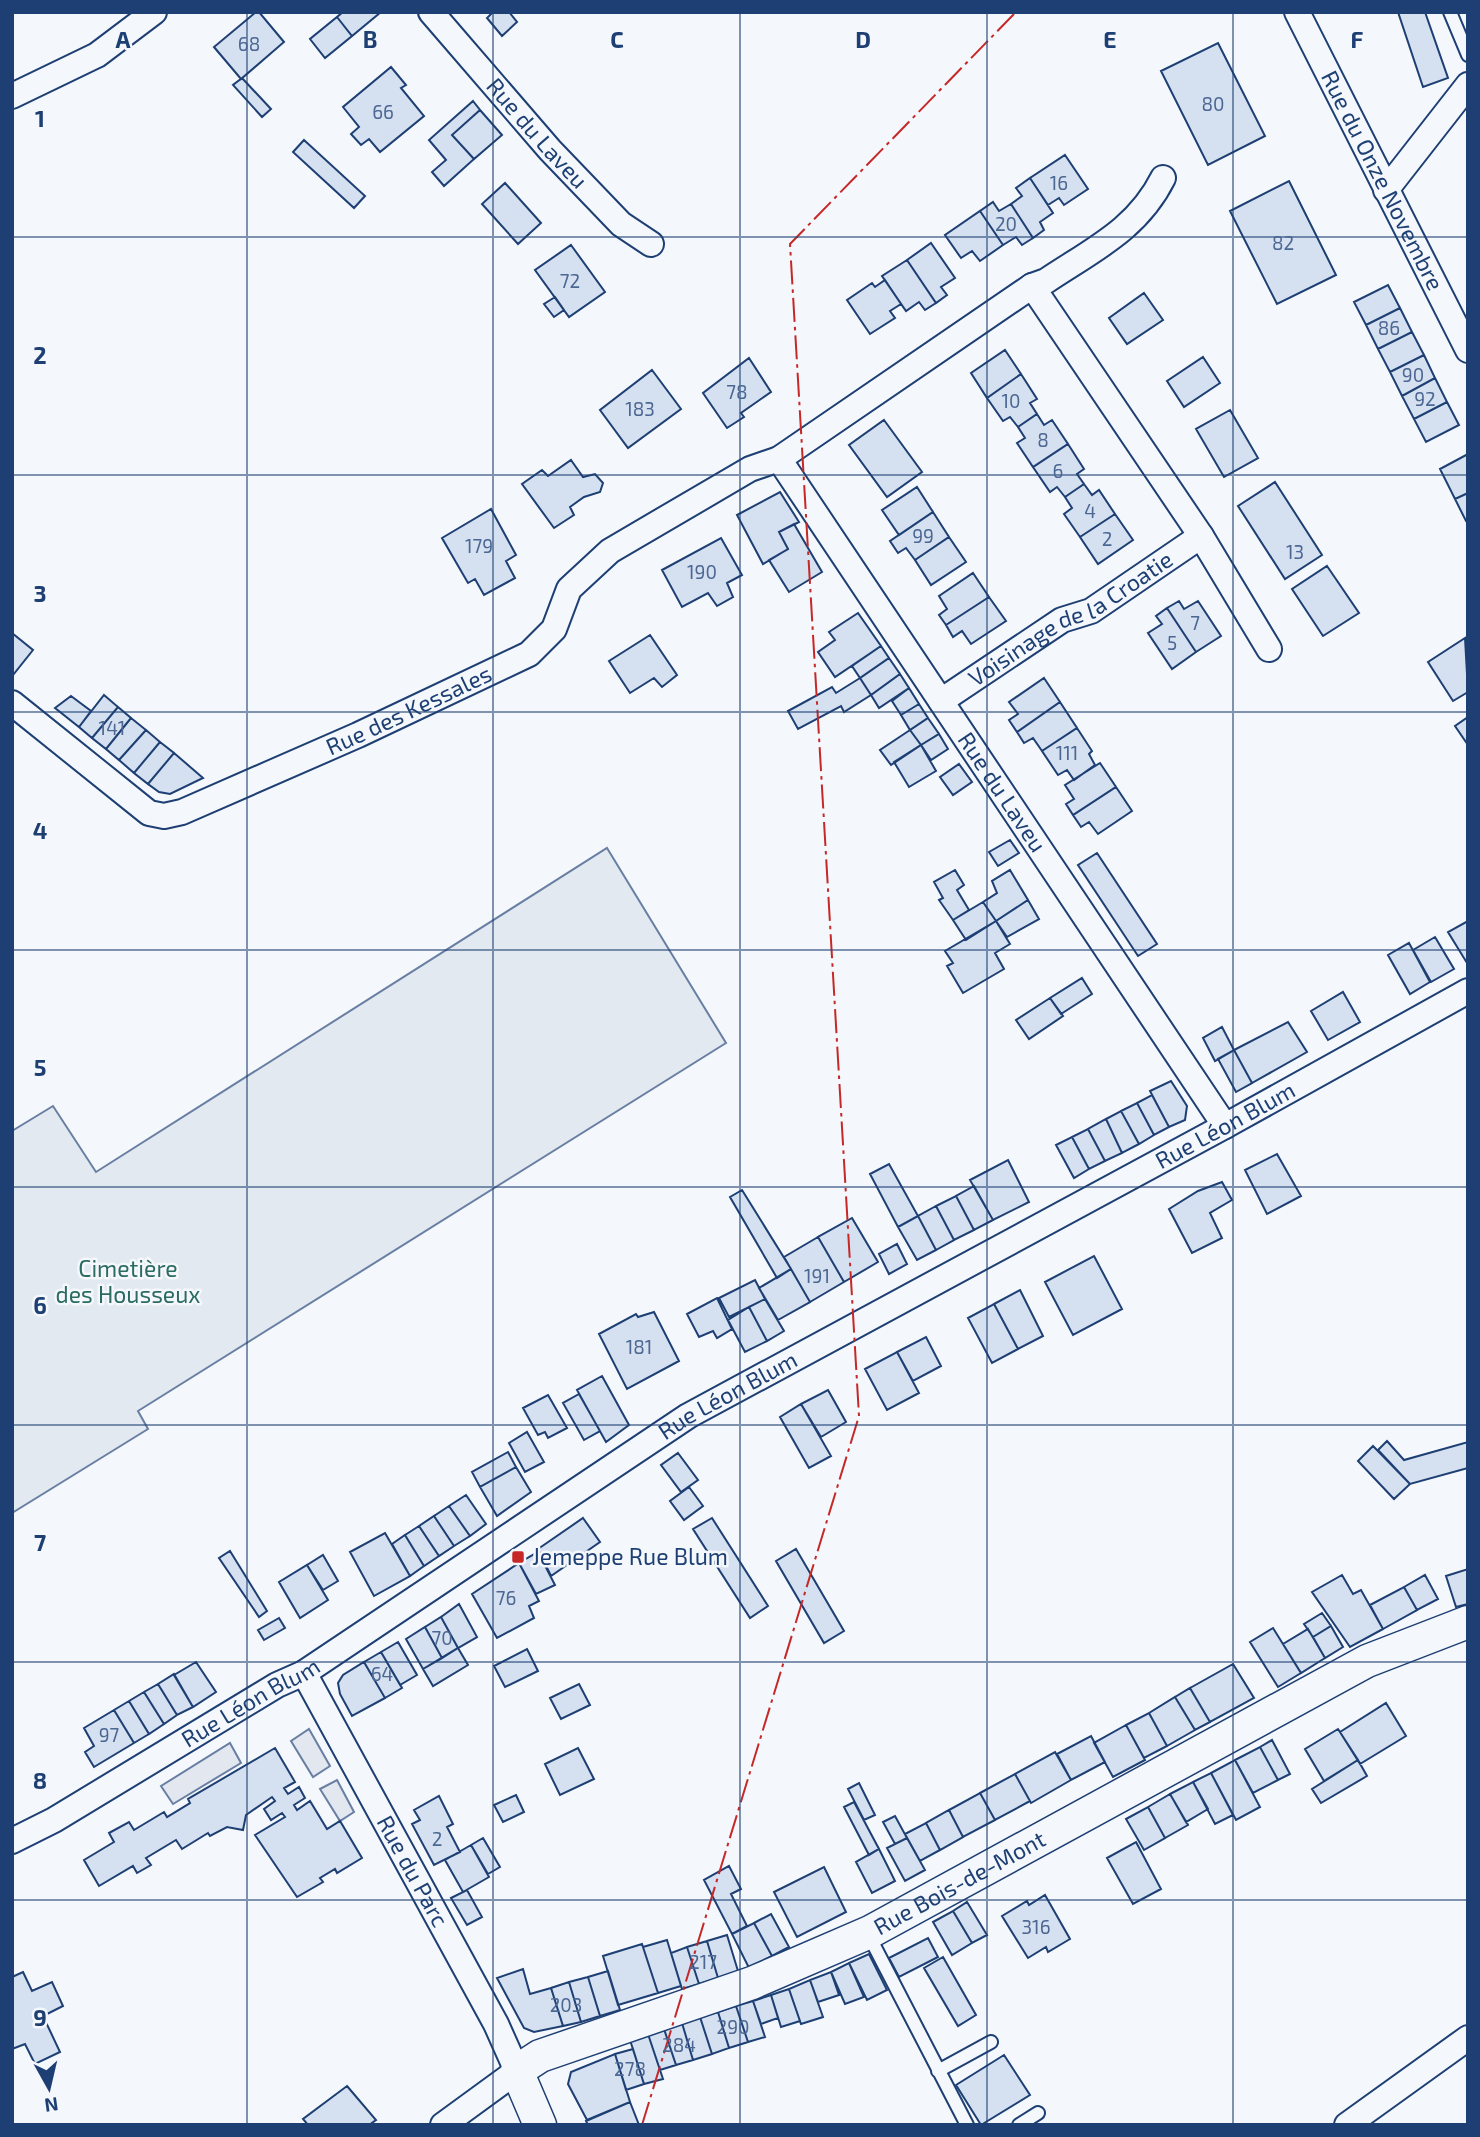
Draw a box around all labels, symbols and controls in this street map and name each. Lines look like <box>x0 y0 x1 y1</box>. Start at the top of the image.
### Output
text: A <box>115 25 131 53</box>
text: B <box>363 25 377 53</box>
text: C <box>610 25 624 53</box>
text: D <box>855 25 871 53</box>
text: E <box>1103 25 1117 53</box>
text: F <box>1351 25 1364 53</box>
house number: 68 <box>238 32 260 55</box>
street label: Rue du Onze Novembre <box>1316 66 1450 295</box>
street label: Rue du Laveu <box>481 72 594 194</box>
house number: 80 <box>1202 92 1225 115</box>
house number: 66 <box>372 100 394 123</box>
text: 1 <box>35 104 45 132</box>
house number: 16 <box>1050 171 1068 194</box>
house number: 20 <box>995 212 1017 235</box>
house number: 82 <box>1272 231 1294 254</box>
house number: 72 <box>560 269 580 292</box>
house number: 86 <box>1378 316 1400 339</box>
text: 2 <box>33 341 47 369</box>
house number: 90 <box>1402 363 1424 386</box>
house number: 78 <box>726 380 748 403</box>
house number: 92 <box>1414 387 1436 410</box>
house number: 10 <box>1001 389 1021 412</box>
house number: 183 <box>625 397 655 420</box>
house number: 8 <box>1037 428 1049 451</box>
house number: 6 <box>1053 459 1063 482</box>
house number: 4 <box>1084 499 1096 522</box>
house number: 99 <box>912 524 934 547</box>
house number: 2 <box>1102 527 1112 550</box>
house number: 179 <box>465 534 493 557</box>
house number: 13 <box>1286 540 1304 563</box>
street label: Voisinage de la Croatie <box>963 545 1177 692</box>
house number: 190 <box>687 560 717 583</box>
text: 3 <box>33 579 47 607</box>
house number: 7 <box>1190 611 1200 634</box>
house number: 5 <box>1167 631 1177 654</box>
street label: Rue des Kessales <box>321 659 496 760</box>
house number: 141 <box>99 716 125 739</box>
street label: Rue du Laveu <box>953 727 1053 857</box>
house number: 111 <box>1056 741 1078 764</box>
text: 4 <box>33 816 47 844</box>
text: 5 <box>34 1053 46 1081</box>
street label: Rue Léon Blum <box>1150 1075 1299 1174</box>
park label: Cimetière des Housseux <box>56 1254 200 1308</box>
house number: 191 <box>804 1264 830 1287</box>
text: 6 <box>33 1291 47 1319</box>
house number: 181 <box>626 1335 652 1358</box>
street label: Rue Léon Blum <box>652 1345 802 1445</box>
text: 7 <box>34 1528 46 1556</box>
place label: Jemeppe Rue Blum <box>532 1542 728 1570</box>
marker: Jemeppe Rue Blum <box>510 1549 526 1565</box>
house number: 76 <box>496 1586 516 1609</box>
house number: 70 <box>431 1626 453 1649</box>
street label: Rue Léon Blum <box>176 1651 325 1753</box>
house number: 64 <box>371 1662 393 1685</box>
house number: 97 <box>99 1723 120 1746</box>
text: 8 <box>33 1766 47 1794</box>
street label: Rue du Parc <box>372 1810 455 1931</box>
street label: Rue Bois-de-Mont <box>869 1824 1050 1940</box>
house number: 2 <box>432 1827 442 1850</box>
house number: 316 <box>1022 1915 1051 1938</box>
house number: 217 <box>689 1950 717 1973</box>
house number: 203 <box>550 1993 582 2016</box>
text: 9 <box>33 2003 47 2031</box>
house number: 290 <box>716 2015 750 2038</box>
house number: 284 <box>662 2033 696 2056</box>
north arrow <box>14 2053 84 2123</box>
house number: 278 <box>614 2057 646 2080</box>
text: N <box>43 2093 60 2118</box>

